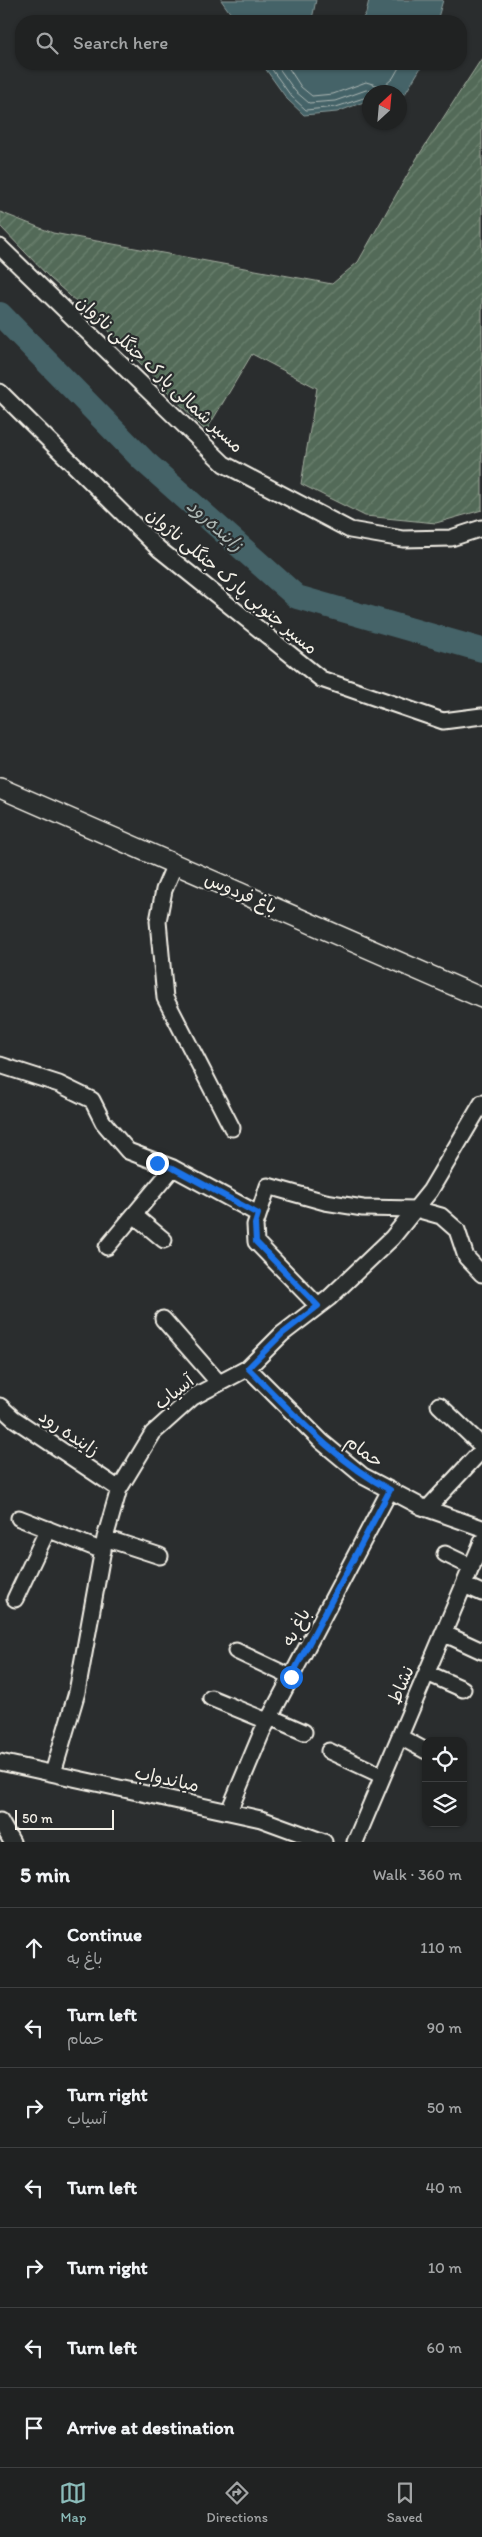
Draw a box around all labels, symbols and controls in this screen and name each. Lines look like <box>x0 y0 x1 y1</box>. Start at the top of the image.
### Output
search box <box>15 15 467 70</box>
icon: search <box>33 29 61 57</box>
text: Search here <box>73 31 168 54</box>
north arrow <box>362 85 407 130</box>
street label: مسیر شمالی پارک جنگلی ناژوان <box>71 291 248 458</box>
water label: زاینده‌رود <box>182 494 248 557</box>
street label: مسیر جنوبی پارک جنگلی ناژوان <box>141 503 322 660</box>
street label: باغ فردوس <box>201 867 280 920</box>
route end <box>146 1152 169 1175</box>
street label: آسیاب <box>150 1369 200 1414</box>
street label: زاینده رود <box>35 1405 103 1461</box>
street label: حمام <box>339 1430 387 1474</box>
street label: باغ به <box>277 1604 316 1650</box>
street label: نشاط <box>383 1663 419 1707</box>
route start <box>280 1666 303 1689</box>
map controls <box>422 1737 467 1827</box>
button: locate <box>422 1737 467 1782</box>
street label: میاندواب <box>133 1761 201 1797</box>
button: layers <box>422 1782 467 1827</box>
scale bar <box>15 1807 114 1830</box>
text: 50 m <box>22 1810 53 1827</box>
text: 5 min <box>20 1862 70 1887</box>
text: Walk · 360 m <box>373 1865 462 1884</box>
text: Continue <box>67 1923 142 1946</box>
icon: ahead <box>20 1934 48 1962</box>
text: 110 m <box>420 1938 462 1957</box>
text: باغ به <box>67 1949 102 1968</box>
text: Turn left <box>67 2003 137 2026</box>
icon: left <box>20 2014 48 2042</box>
text: 90 m <box>427 2018 462 2037</box>
text: حمام <box>67 2029 103 2048</box>
text: Turn right <box>67 2083 148 2106</box>
icon: right <box>20 2094 48 2122</box>
text: 50 m <box>427 2098 462 2117</box>
text: آسیاب <box>67 2109 107 2128</box>
icon: left <box>20 2174 48 2202</box>
text: Turn left <box>67 2176 137 2199</box>
text: 40 m <box>425 2178 462 2197</box>
icon: right <box>20 2254 48 2282</box>
text: Turn right <box>67 2256 148 2279</box>
text: 10 m <box>428 2258 462 2277</box>
icon: left <box>20 2334 48 2362</box>
text: Turn left <box>67 2336 137 2359</box>
text: 60 m <box>427 2338 462 2357</box>
icon: arrive <box>20 2414 48 2442</box>
text: Arrive at destination <box>67 2416 234 2439</box>
tab: Map <box>59 2479 87 2526</box>
tab: Directions <box>206 2479 268 2526</box>
tab: Saved <box>387 2479 423 2526</box>

